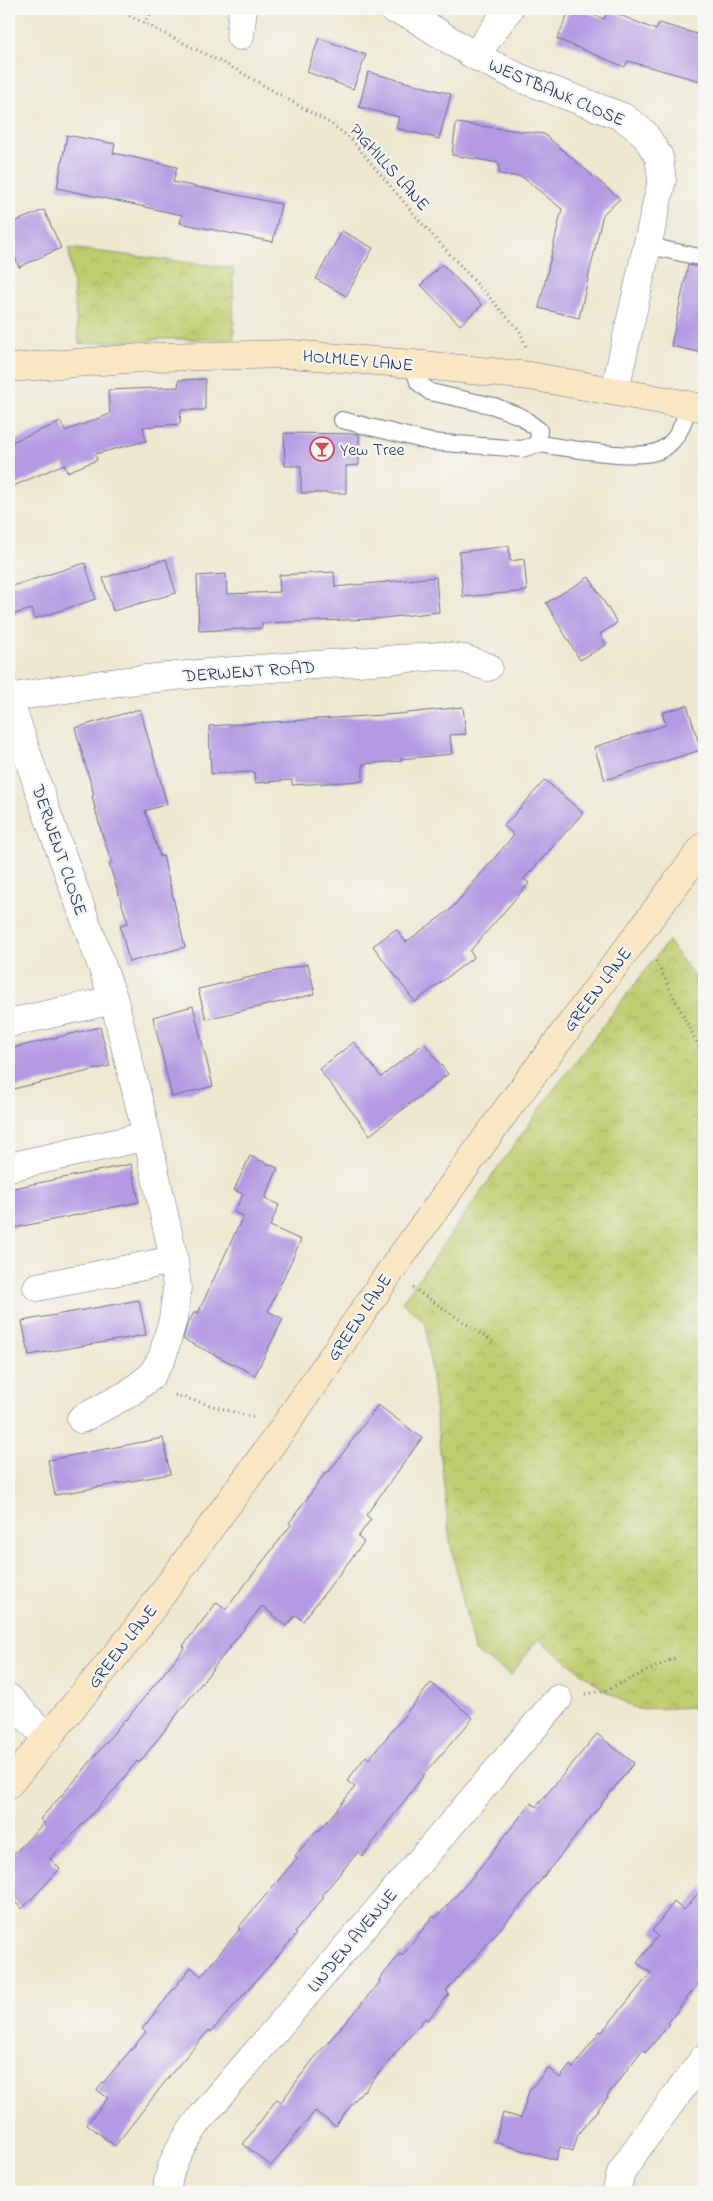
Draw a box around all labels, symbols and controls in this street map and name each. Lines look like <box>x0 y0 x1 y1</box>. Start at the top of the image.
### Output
street label: WESTBANK CLOSE <box>484 53 629 134</box>
street label: PIGHILLS LANE <box>342 119 435 218</box>
street label: HOLMLEY LANE <box>301 344 414 380</box>
bar icon: Yew Tree <box>309 436 335 462</box>
place label: Yew Tree <box>340 438 406 464</box>
street label: DERWENT ROAD <box>181 655 316 691</box>
street label: DERWENT CLOSE <box>23 781 93 920</box>
street label: GREEN LANE <box>558 942 639 1038</box>
street label: GREEN LANE <box>322 1269 400 1367</box>
street label: GREEN LANE <box>82 1600 165 1695</box>
street label: LINDEN AVENUE <box>302 1884 405 1999</box>

